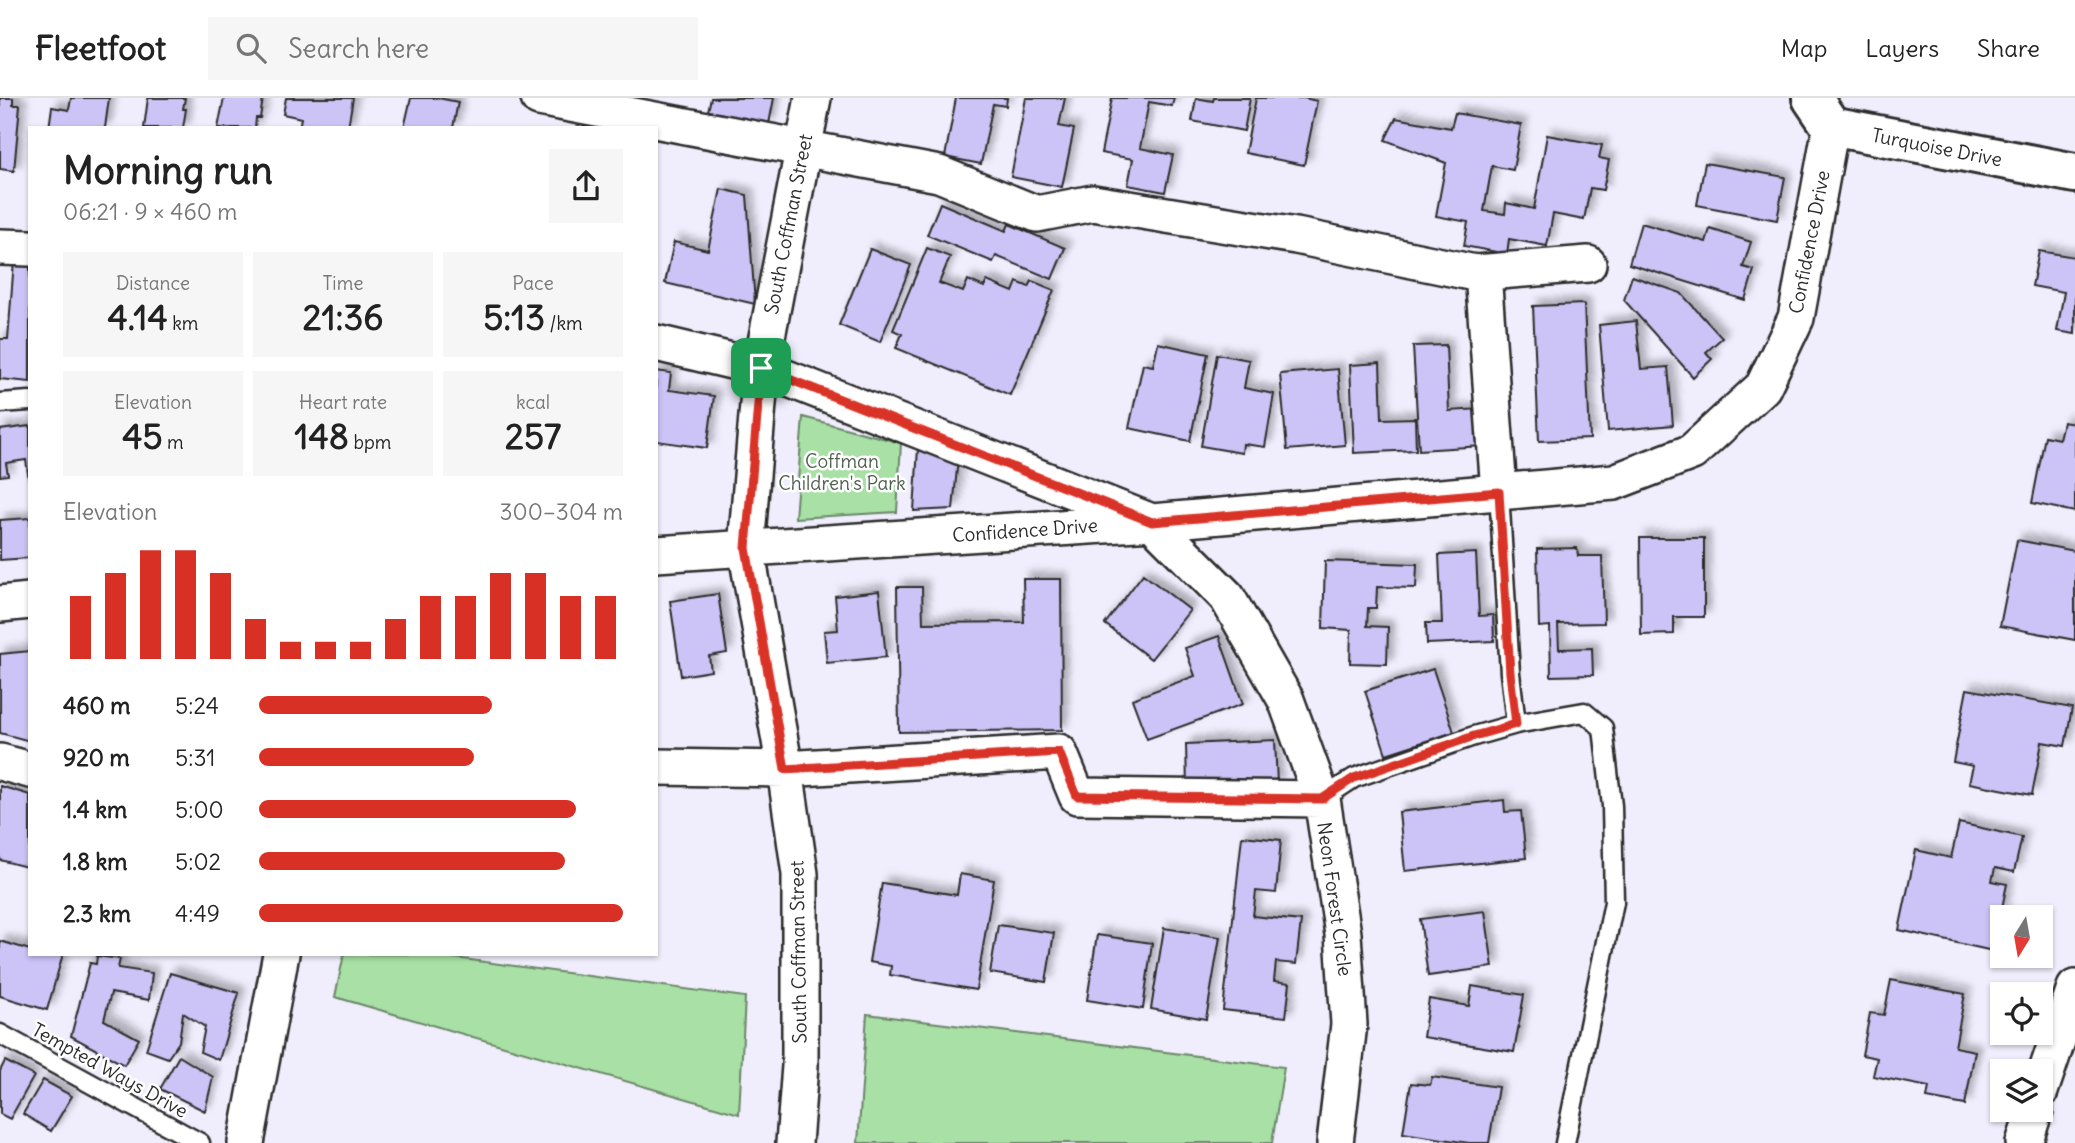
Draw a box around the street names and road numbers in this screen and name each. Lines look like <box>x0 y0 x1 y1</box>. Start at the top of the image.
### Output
street label: Turquoise Drive <box>1870 123 2004 171</box>
street label: South Coffman Street <box>759 132 817 316</box>
street label: Confidence Drive <box>1783 168 1835 316</box>
street label: Confidence Drive <box>951 513 1099 547</box>
street label: Neon Forest Circle <box>1312 820 1358 978</box>
street label: South Coffman Street <box>784 860 812 1044</box>
street label: Tempted Ways Drive <box>28 1017 192 1123</box>

